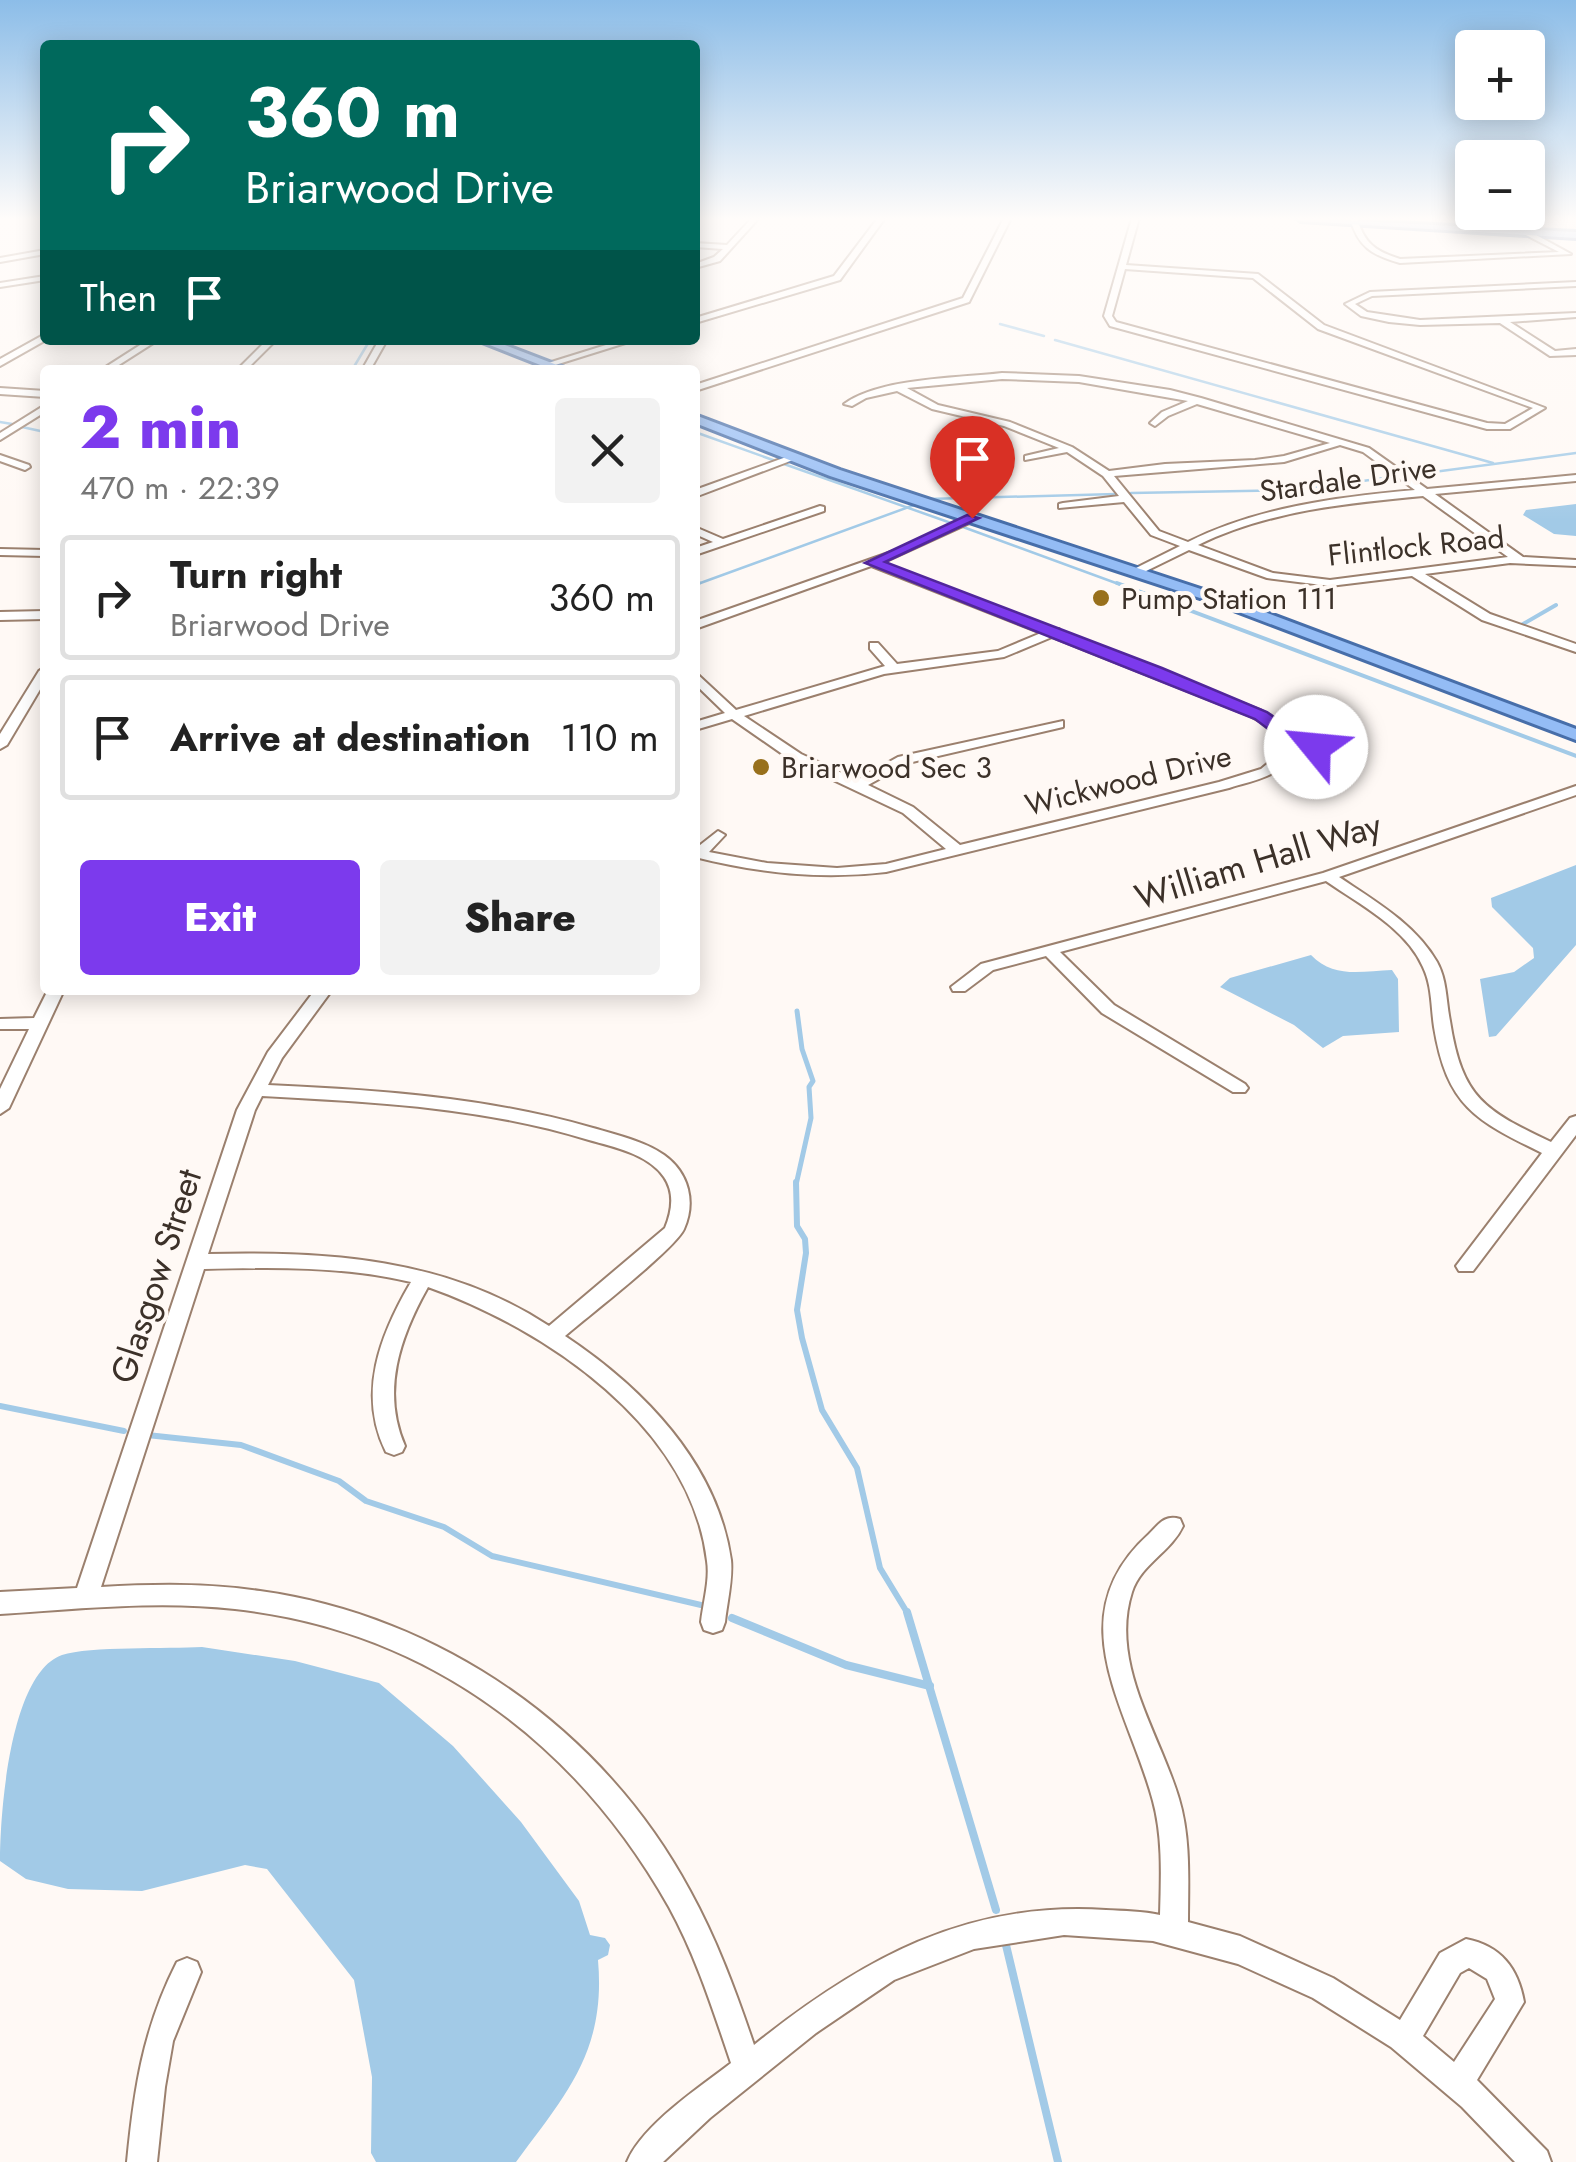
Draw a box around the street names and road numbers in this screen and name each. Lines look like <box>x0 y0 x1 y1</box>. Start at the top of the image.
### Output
street label: Stardale Drive <box>1257 445 1439 513</box>
street label: Flintlock Road <box>1326 515 1506 577</box>
street label: Wickwood Drive <box>1020 734 1236 826</box>
street label: William Hall Way <box>1129 800 1388 922</box>
street label: Glasgow Street <box>98 1162 214 1390</box>

